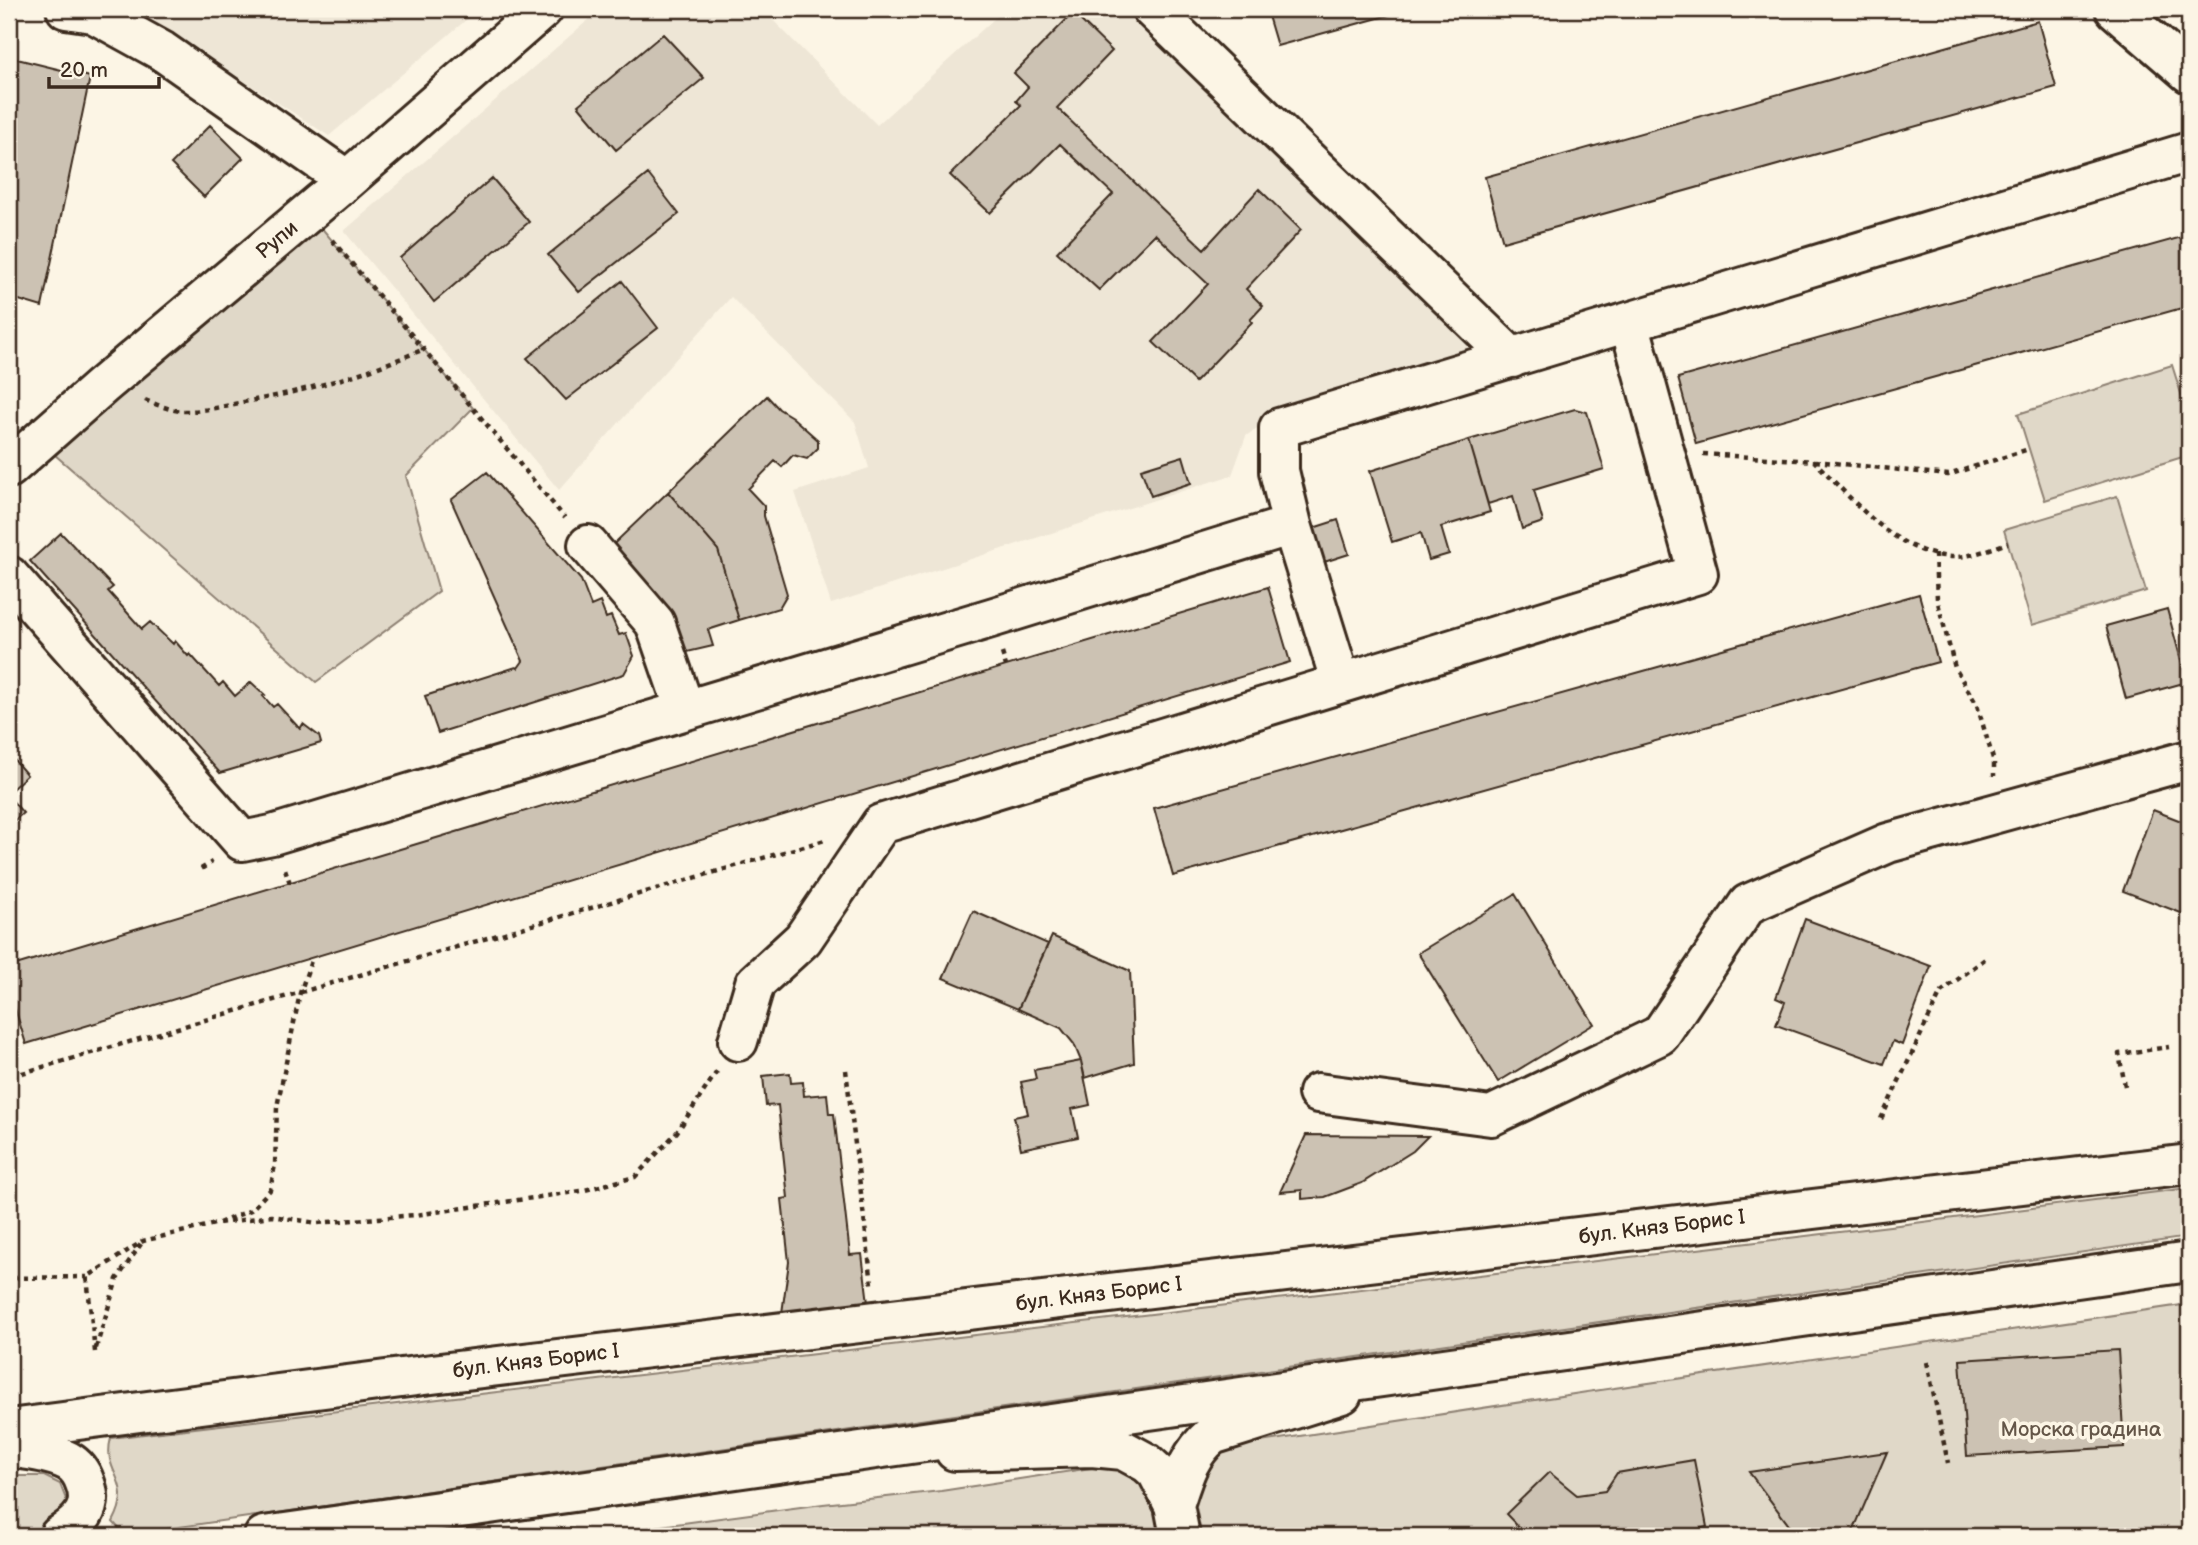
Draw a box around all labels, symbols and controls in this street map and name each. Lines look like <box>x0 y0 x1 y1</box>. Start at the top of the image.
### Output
scale bar <box>49 46 159 90</box>
text: 20 m <box>60 58 108 83</box>
street label: Рупи <box>251 215 303 265</box>
street label: бул. Княз Борис I <box>1577 1204 1747 1250</box>
street label: бул. Княз Борис I <box>1014 1271 1184 1317</box>
street label: бул. Княз Борис I <box>451 1338 621 1384</box>
park label: Морска градина <box>2001 1417 2162 1442</box>

